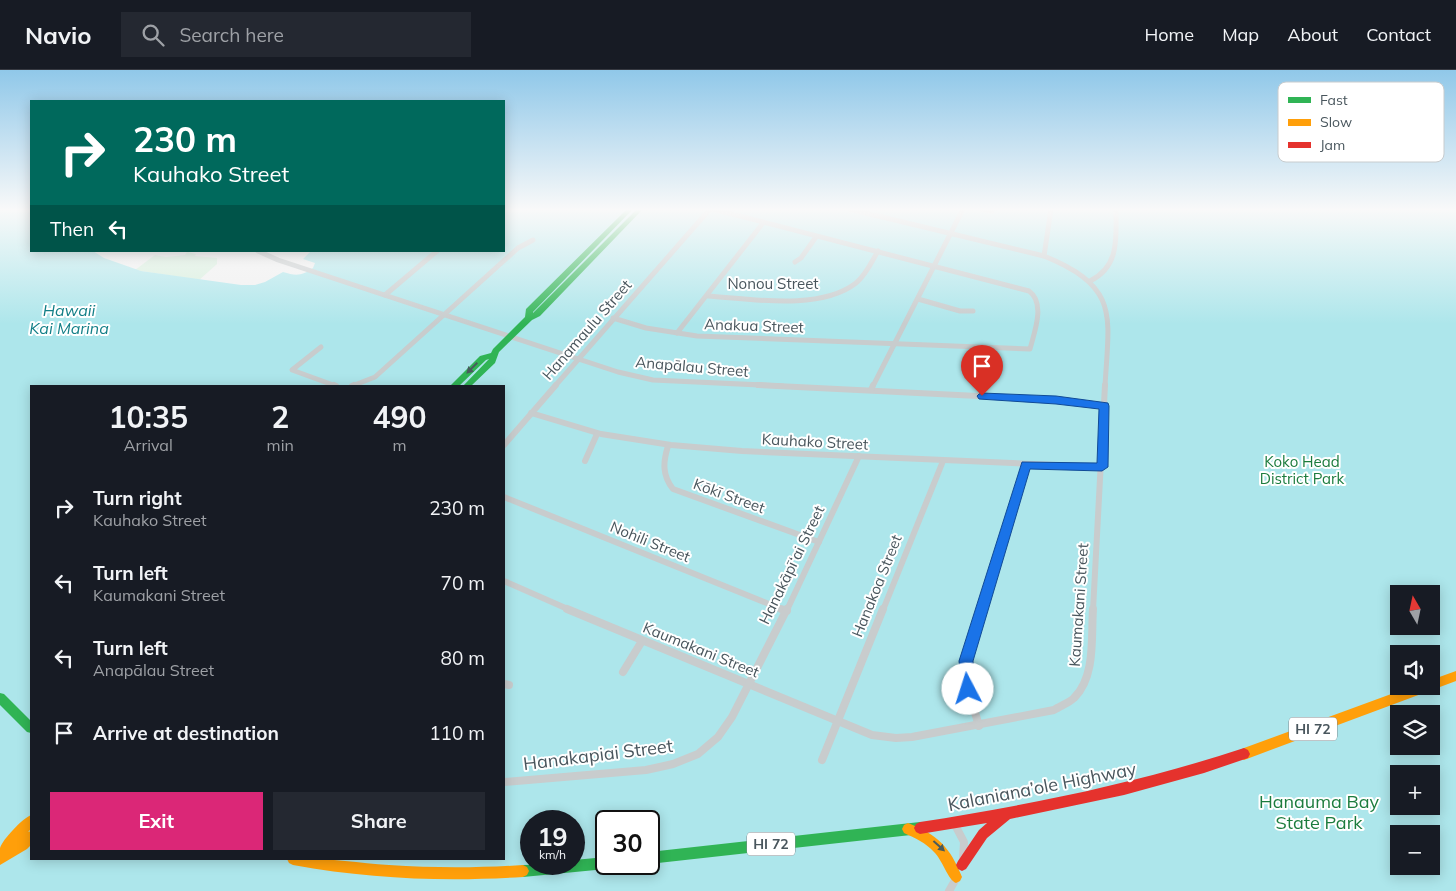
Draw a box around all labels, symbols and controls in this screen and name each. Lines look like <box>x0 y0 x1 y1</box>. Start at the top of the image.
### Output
search box <box>121 12 471 57</box>
text: Navio <box>25 20 91 50</box>
icon: search <box>139 21 167 49</box>
text: Search here <box>179 23 284 47</box>
text: Home <box>1144 23 1194 46</box>
text: Map <box>1222 23 1259 46</box>
text: About <box>1287 23 1338 46</box>
text: Contact <box>1366 23 1431 46</box>
legend <box>1278 82 1444 162</box>
text: Fast <box>1320 91 1348 109</box>
text: Slow <box>1320 113 1352 131</box>
text: 230 m <box>133 117 237 161</box>
icon: right <box>50 120 115 185</box>
text: Jam <box>1320 136 1345 154</box>
text: Kauhako Street <box>133 160 289 188</box>
icon: left <box>104 215 132 243</box>
text: Then <box>50 217 94 241</box>
street label: Nonou Street <box>727 274 819 293</box>
street label: Hanamaulu Street <box>538 276 635 384</box>
water label: Hawaii Kai Marina <box>29 300 109 338</box>
street label: Anakua Street <box>704 314 804 337</box>
pin <box>961 345 1003 396</box>
street label: Anapālau Street <box>635 352 749 381</box>
icon: arrive <box>968 352 996 380</box>
one-way arrow <box>466 362 478 374</box>
text: 10:35 <box>109 398 188 436</box>
text: 2 <box>271 398 289 436</box>
text: 490 <box>372 398 426 436</box>
street label: Kauhako Street <box>761 429 869 454</box>
text: Arrival <box>124 435 173 455</box>
text: min <box>267 435 294 455</box>
text: m <box>392 435 406 455</box>
park label: Koko Head District Park <box>1260 452 1345 488</box>
street label: Kōkī Street <box>691 474 767 517</box>
text: Turn right <box>93 486 182 510</box>
icon: right <box>50 494 78 522</box>
text: 230 m <box>429 496 485 520</box>
street label: Hanakāpī‘ai Street <box>755 502 829 627</box>
text: Kauhako Street <box>93 510 207 530</box>
street label: Nohili Street <box>607 517 693 566</box>
street label: Hanakoa Street <box>847 532 906 640</box>
street label: Kaumakani Street <box>1065 543 1092 667</box>
text: Turn left <box>93 561 168 585</box>
icon: left <box>50 569 78 597</box>
text: 70 m <box>441 571 485 595</box>
text: Kaumakani Street <box>93 585 225 605</box>
north arrow <box>1390 585 1440 635</box>
map controls <box>1390 585 1440 875</box>
street label: Kaumakani Street <box>640 618 762 682</box>
text: Turn left <box>93 636 168 660</box>
icon: left <box>50 644 78 672</box>
button: sound <box>1390 645 1440 695</box>
text: 80 m <box>441 646 485 670</box>
text: Anapālau Street <box>93 660 214 680</box>
position arrow <box>941 662 993 714</box>
button: layers <box>1390 705 1440 755</box>
road number: HI 72 <box>1289 718 1337 741</box>
icon: arrive <box>50 719 78 747</box>
text: Arrive at destination <box>93 721 279 745</box>
text: 110 m <box>429 721 485 745</box>
street label: Hanakapiai Street <box>522 734 674 775</box>
street label: Kalaniana’ole Highway <box>946 757 1139 816</box>
button: + <box>1390 765 1440 815</box>
park label: Hanauma Bay State Park <box>1259 790 1380 834</box>
button: Exit <box>50 792 263 850</box>
button: Share <box>273 792 485 850</box>
speed limit sign: 30 <box>595 810 660 875</box>
text: 19 <box>537 821 568 852</box>
button: − <box>1390 825 1440 875</box>
road number: HI 72 <box>747 832 795 856</box>
one-way arrow <box>933 840 945 852</box>
text: km/h <box>539 847 566 862</box>

